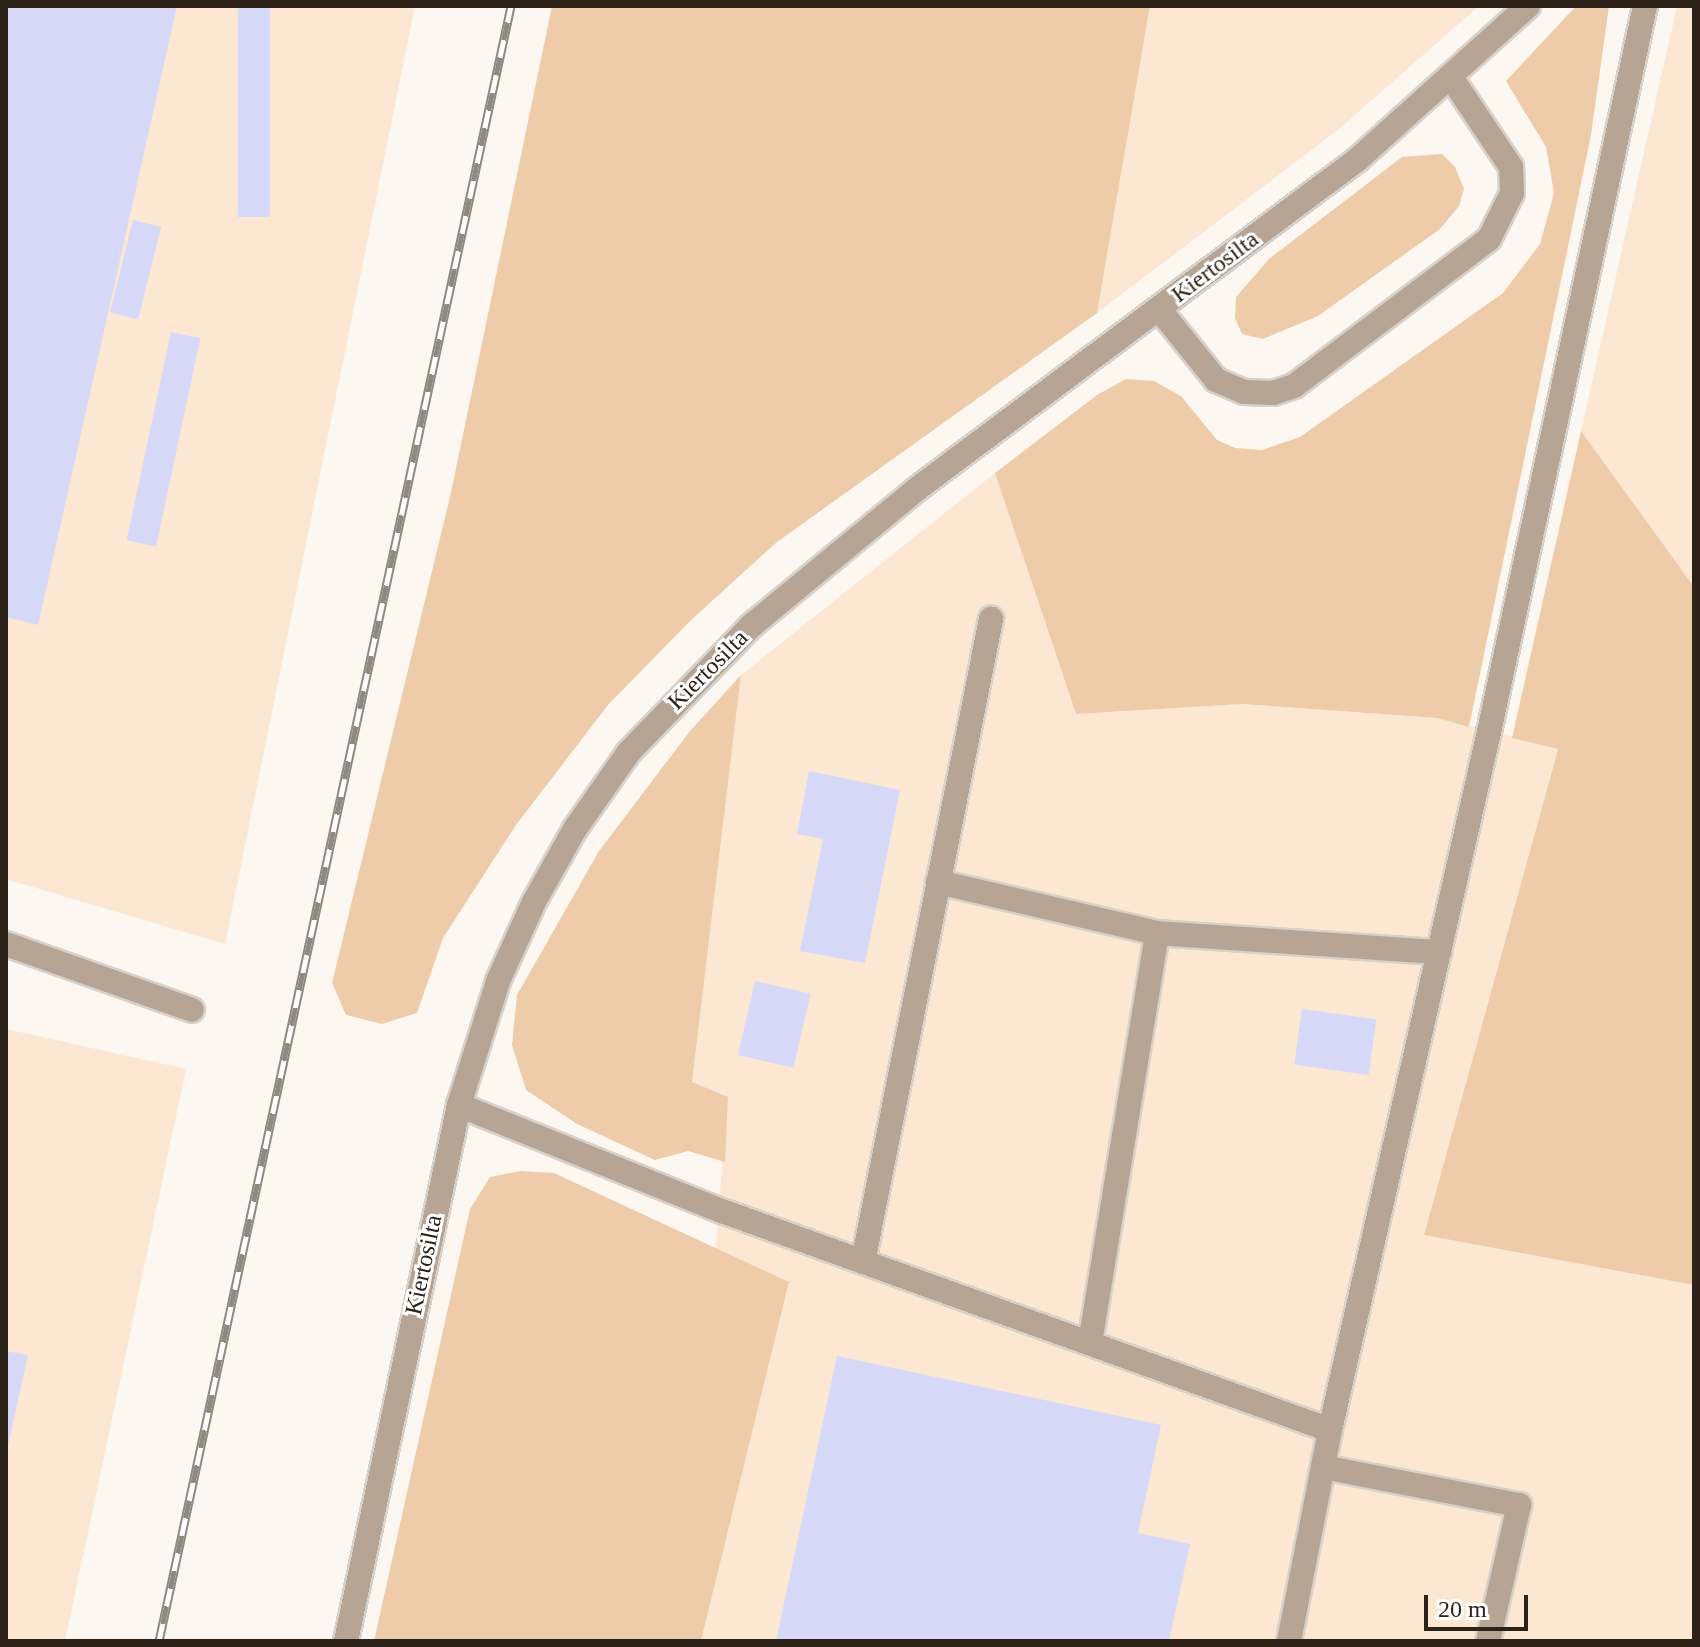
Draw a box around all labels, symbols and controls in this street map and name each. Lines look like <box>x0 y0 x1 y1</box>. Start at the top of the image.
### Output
street label: Kiertosilta <box>1166 225 1264 309</box>
street label: Kiertosilta <box>662 624 754 716</box>
street label: Kiertosilta <box>399 1212 449 1318</box>
scale bar <box>1428 1579 1532 1629</box>
text: 20 m <box>1438 1596 1487 1622</box>

